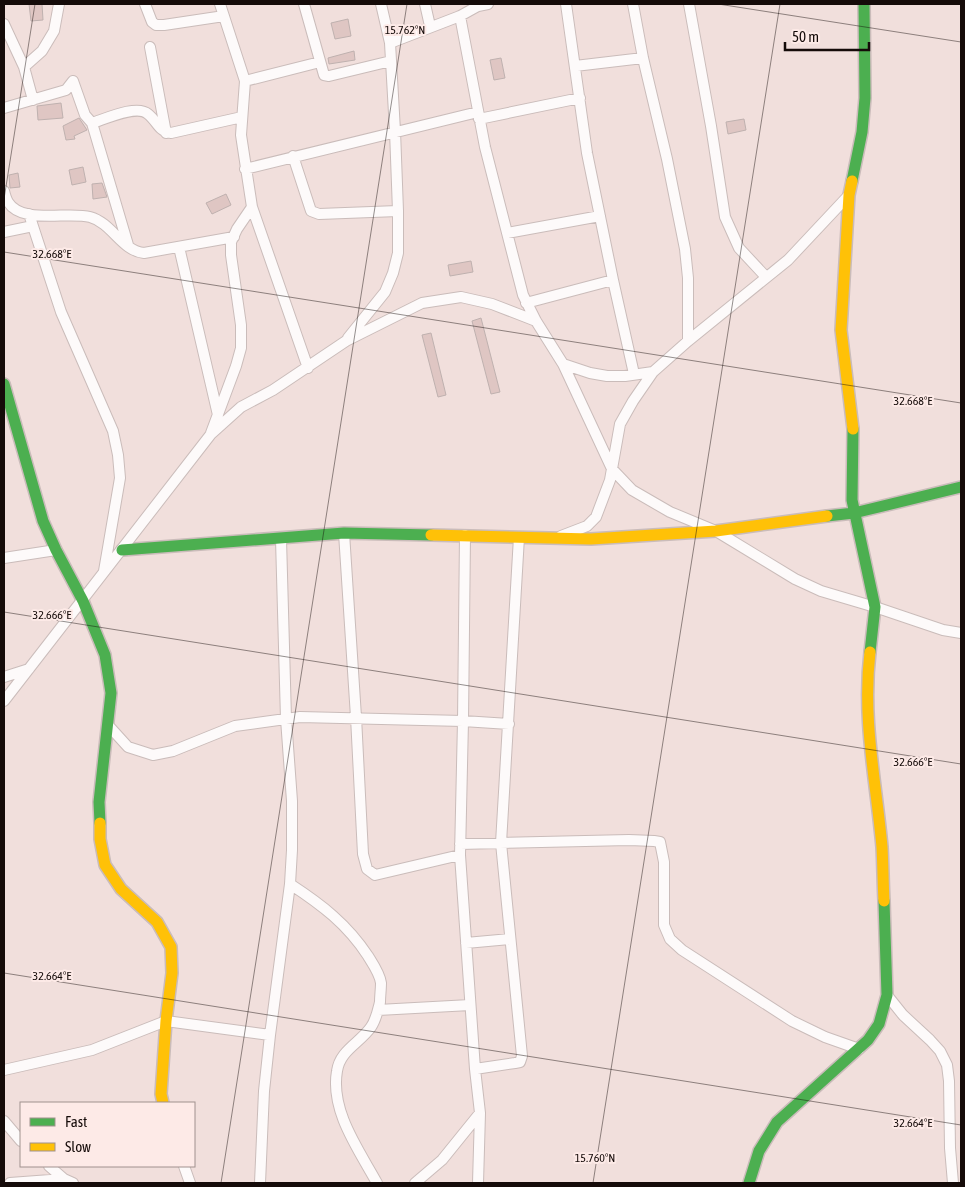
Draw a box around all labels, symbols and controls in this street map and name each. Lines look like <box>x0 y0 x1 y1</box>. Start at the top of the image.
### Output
scale bar <box>785 20 869 52</box>
text: 15.762°N <box>385 23 425 37</box>
text: 50 m <box>792 28 819 45</box>
text: 32.668°E <box>33 247 71 261</box>
text: 32.668°E <box>894 394 932 408</box>
text: 32.666°E <box>33 608 71 622</box>
text: 32.666°E <box>894 755 932 769</box>
text: 32.664°E <box>33 969 71 983</box>
legend <box>20 1102 195 1167</box>
text: Fast <box>65 1113 87 1130</box>
text: 32.664°E <box>894 1116 932 1130</box>
text: Slow <box>65 1138 91 1155</box>
text: 15.760°N <box>575 1151 615 1165</box>

